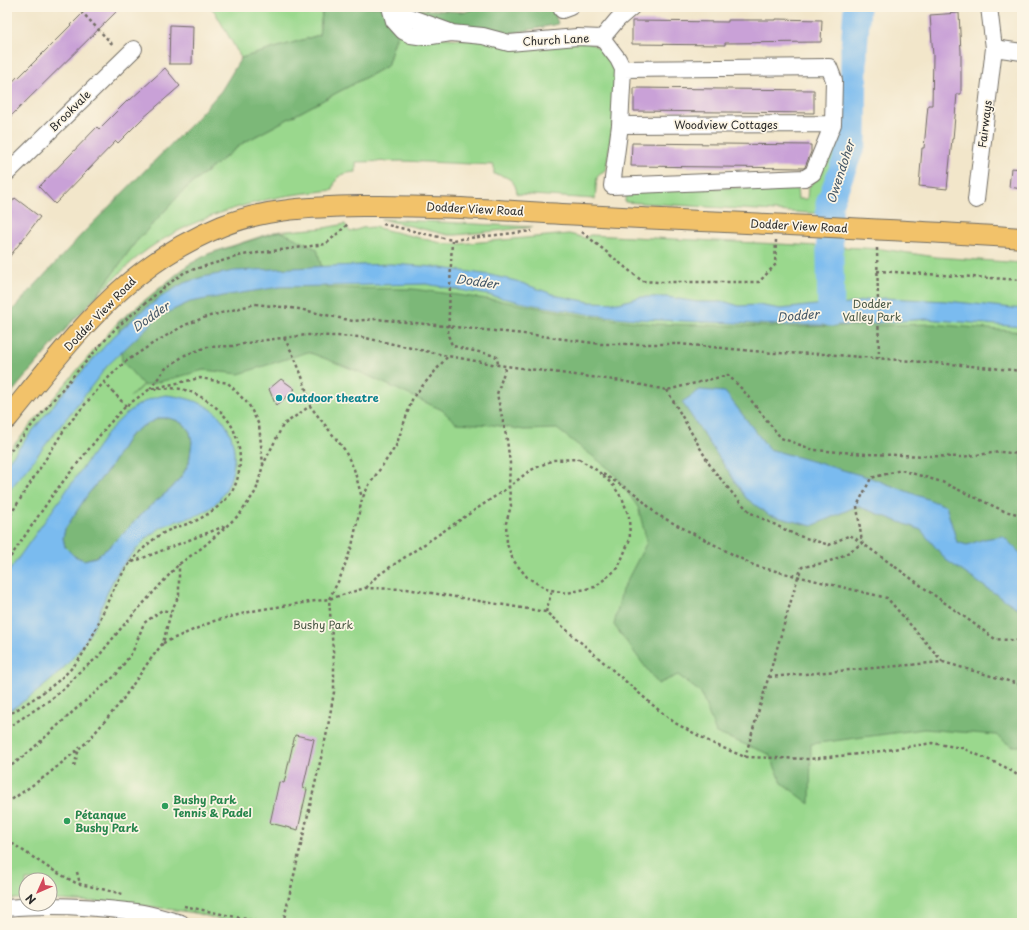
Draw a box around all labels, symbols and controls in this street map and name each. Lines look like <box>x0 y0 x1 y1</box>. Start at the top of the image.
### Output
street label: Church Lane <box>522 29 590 50</box>
street label: Brookvale <box>45 86 94 135</box>
street label: Fairways <box>973 99 996 149</box>
street label: Woodview Cottages <box>674 116 778 133</box>
water label: Owendoher <box>821 135 859 206</box>
street label: Dodder View Road <box>426 197 525 220</box>
street label: Dodder View Road <box>750 214 849 237</box>
water label: Dodder <box>455 269 501 293</box>
street label: Dodder View Road <box>60 272 140 355</box>
park label: Dodder Valley Park <box>843 295 902 325</box>
water label: Dodder <box>128 296 174 336</box>
water label: Dodder <box>776 304 821 326</box>
place label: Outdoor theatre <box>287 389 379 406</box>
marker: Outdoor theatre <box>274 393 284 403</box>
park label: Bushy Park <box>293 616 353 633</box>
place label: Bushy Park Tennis & Padel <box>173 791 252 821</box>
marker: Bushy Park Tennis & Padel <box>160 801 170 811</box>
place label: Pétanque Bushy Park <box>75 806 139 836</box>
marker: Pétanque Bushy Park <box>62 816 72 826</box>
north arrow <box>18 872 58 912</box>
text: N <box>21 890 40 909</box>

